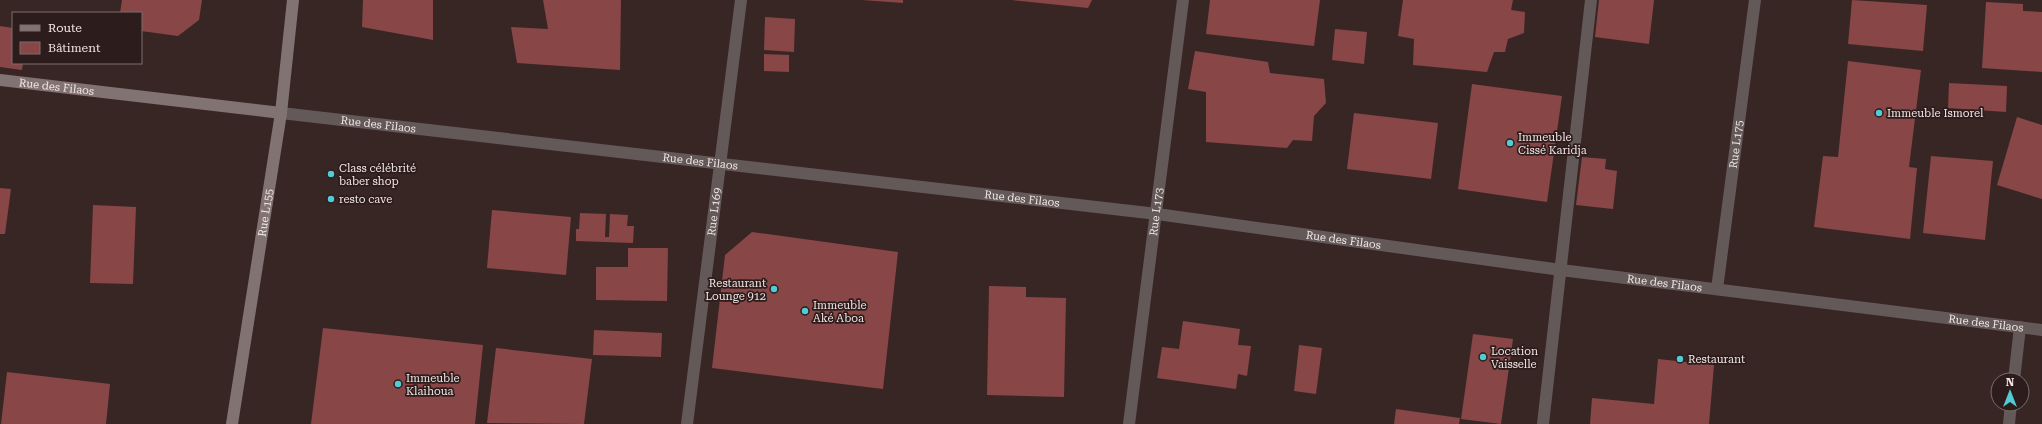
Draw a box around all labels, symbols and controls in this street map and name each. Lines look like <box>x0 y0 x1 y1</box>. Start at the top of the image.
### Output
legend <box>12 12 142 64</box>
text: Route <box>48 21 82 35</box>
text: Bâtiment <box>48 41 101 55</box>
street label: Rue des Filaos <box>18 76 95 98</box>
place label: Immeuble Ismorel <box>1887 107 1984 120</box>
marker: Immeuble Ismorel <box>1874 108 1884 118</box>
street label: Rue des Filaos <box>340 114 417 136</box>
street label: Rue L175 <box>1727 119 1746 169</box>
place label: Immeuble Cissé Karidja <box>1518 131 1587 157</box>
marker: Immeuble Cissé Karidja <box>1505 138 1515 148</box>
street label: Rue des Filaos <box>662 151 739 173</box>
place label: Class célébrité baber shop <box>339 162 416 188</box>
marker: Class célébrité baber shop <box>326 169 336 179</box>
street label: Rue L169 <box>705 187 724 237</box>
street label: Rue L173 <box>1147 187 1166 237</box>
street label: Rue L155 <box>256 188 276 238</box>
street label: Rue des Filaos <box>984 188 1060 210</box>
place label: resto cave <box>339 193 392 206</box>
marker: resto cave <box>326 194 336 204</box>
street label: Rue des Filaos <box>1305 229 1382 252</box>
street label: Rue des Filaos <box>1626 272 1703 295</box>
place label: Restaurant Lounge 912 <box>705 277 766 303</box>
marker: Restaurant Lounge 912 <box>769 284 779 294</box>
place label: Immeuble Aké Aboa <box>813 299 867 325</box>
marker: Immeuble Aké Aboa <box>800 306 810 316</box>
street label: Rue des Filaos <box>1948 312 2024 335</box>
place label: Location Vaisselle <box>1491 345 1538 371</box>
marker: Location Vaisselle <box>1478 352 1488 362</box>
place label: Restaurant <box>1688 353 1745 366</box>
marker: Restaurant <box>1675 354 1685 364</box>
place label: Immeuble Klaihoua <box>406 372 460 398</box>
north arrow <box>1990 372 2030 412</box>
text: N <box>2006 376 2015 389</box>
marker: Immeuble Klaihoua <box>393 379 403 389</box>

